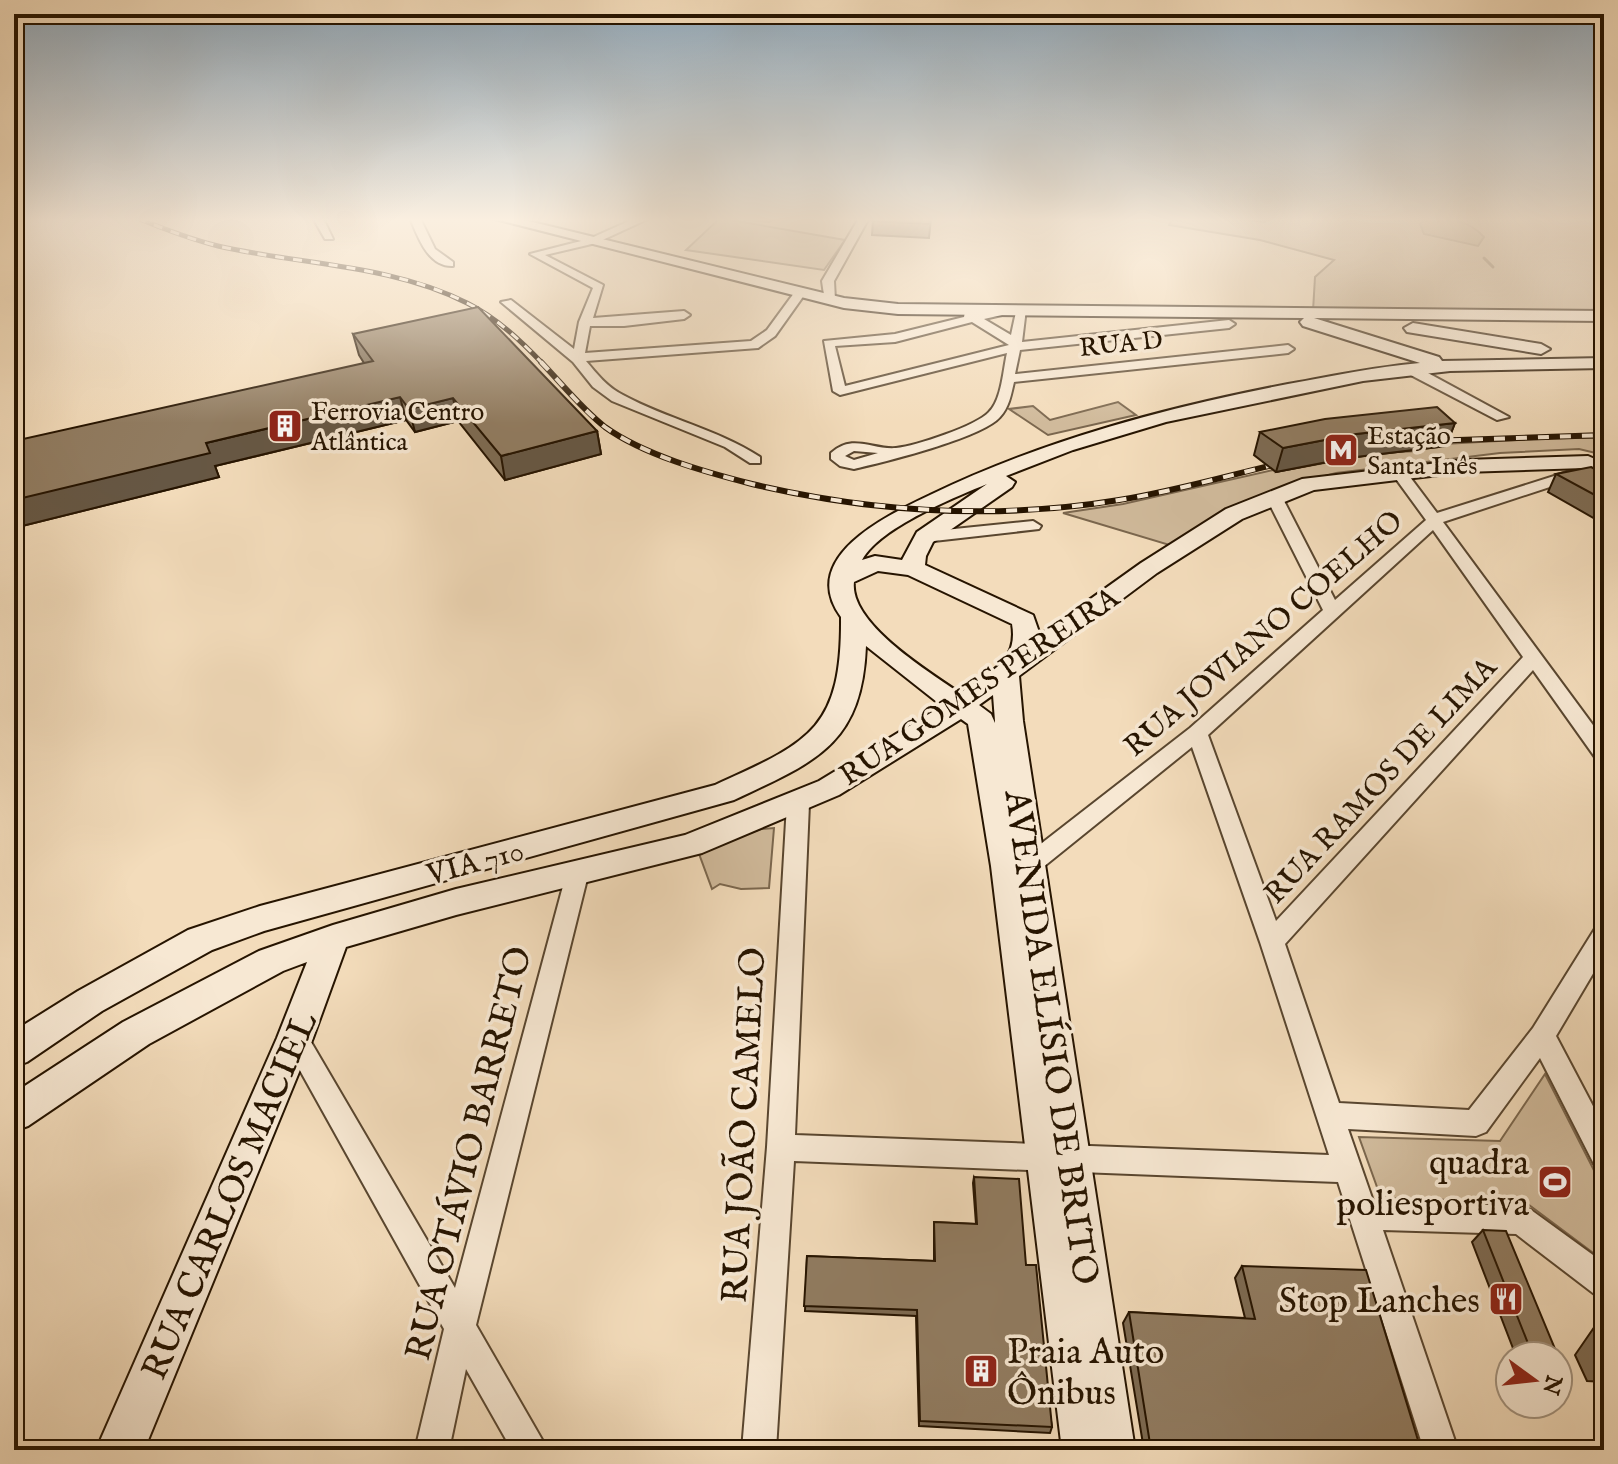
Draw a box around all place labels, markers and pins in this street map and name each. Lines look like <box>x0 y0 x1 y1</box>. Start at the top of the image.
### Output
place label: Ferrovia Centro Atlântica <box>310 396 484 459</box>
building icon: Ferrovia Centro Atlântica <box>266 407 304 445</box>
place label: Estação Santa Inês <box>1367 420 1477 483</box>
metro station icon: Estação Santa Inês <box>1322 431 1360 469</box>
place label: quadra poliesportiva <box>1336 1141 1529 1228</box>
sports icon: quadra poliesportiva <box>1536 1163 1574 1201</box>
place label: Stop Lanches <box>1279 1279 1480 1325</box>
restaurant icon: Stop Lanches <box>1487 1280 1525 1318</box>
place label: Praia Auto Ônibus <box>1007 1330 1164 1417</box>
building icon: Praia Auto Ônibus <box>962 1352 1000 1390</box>

